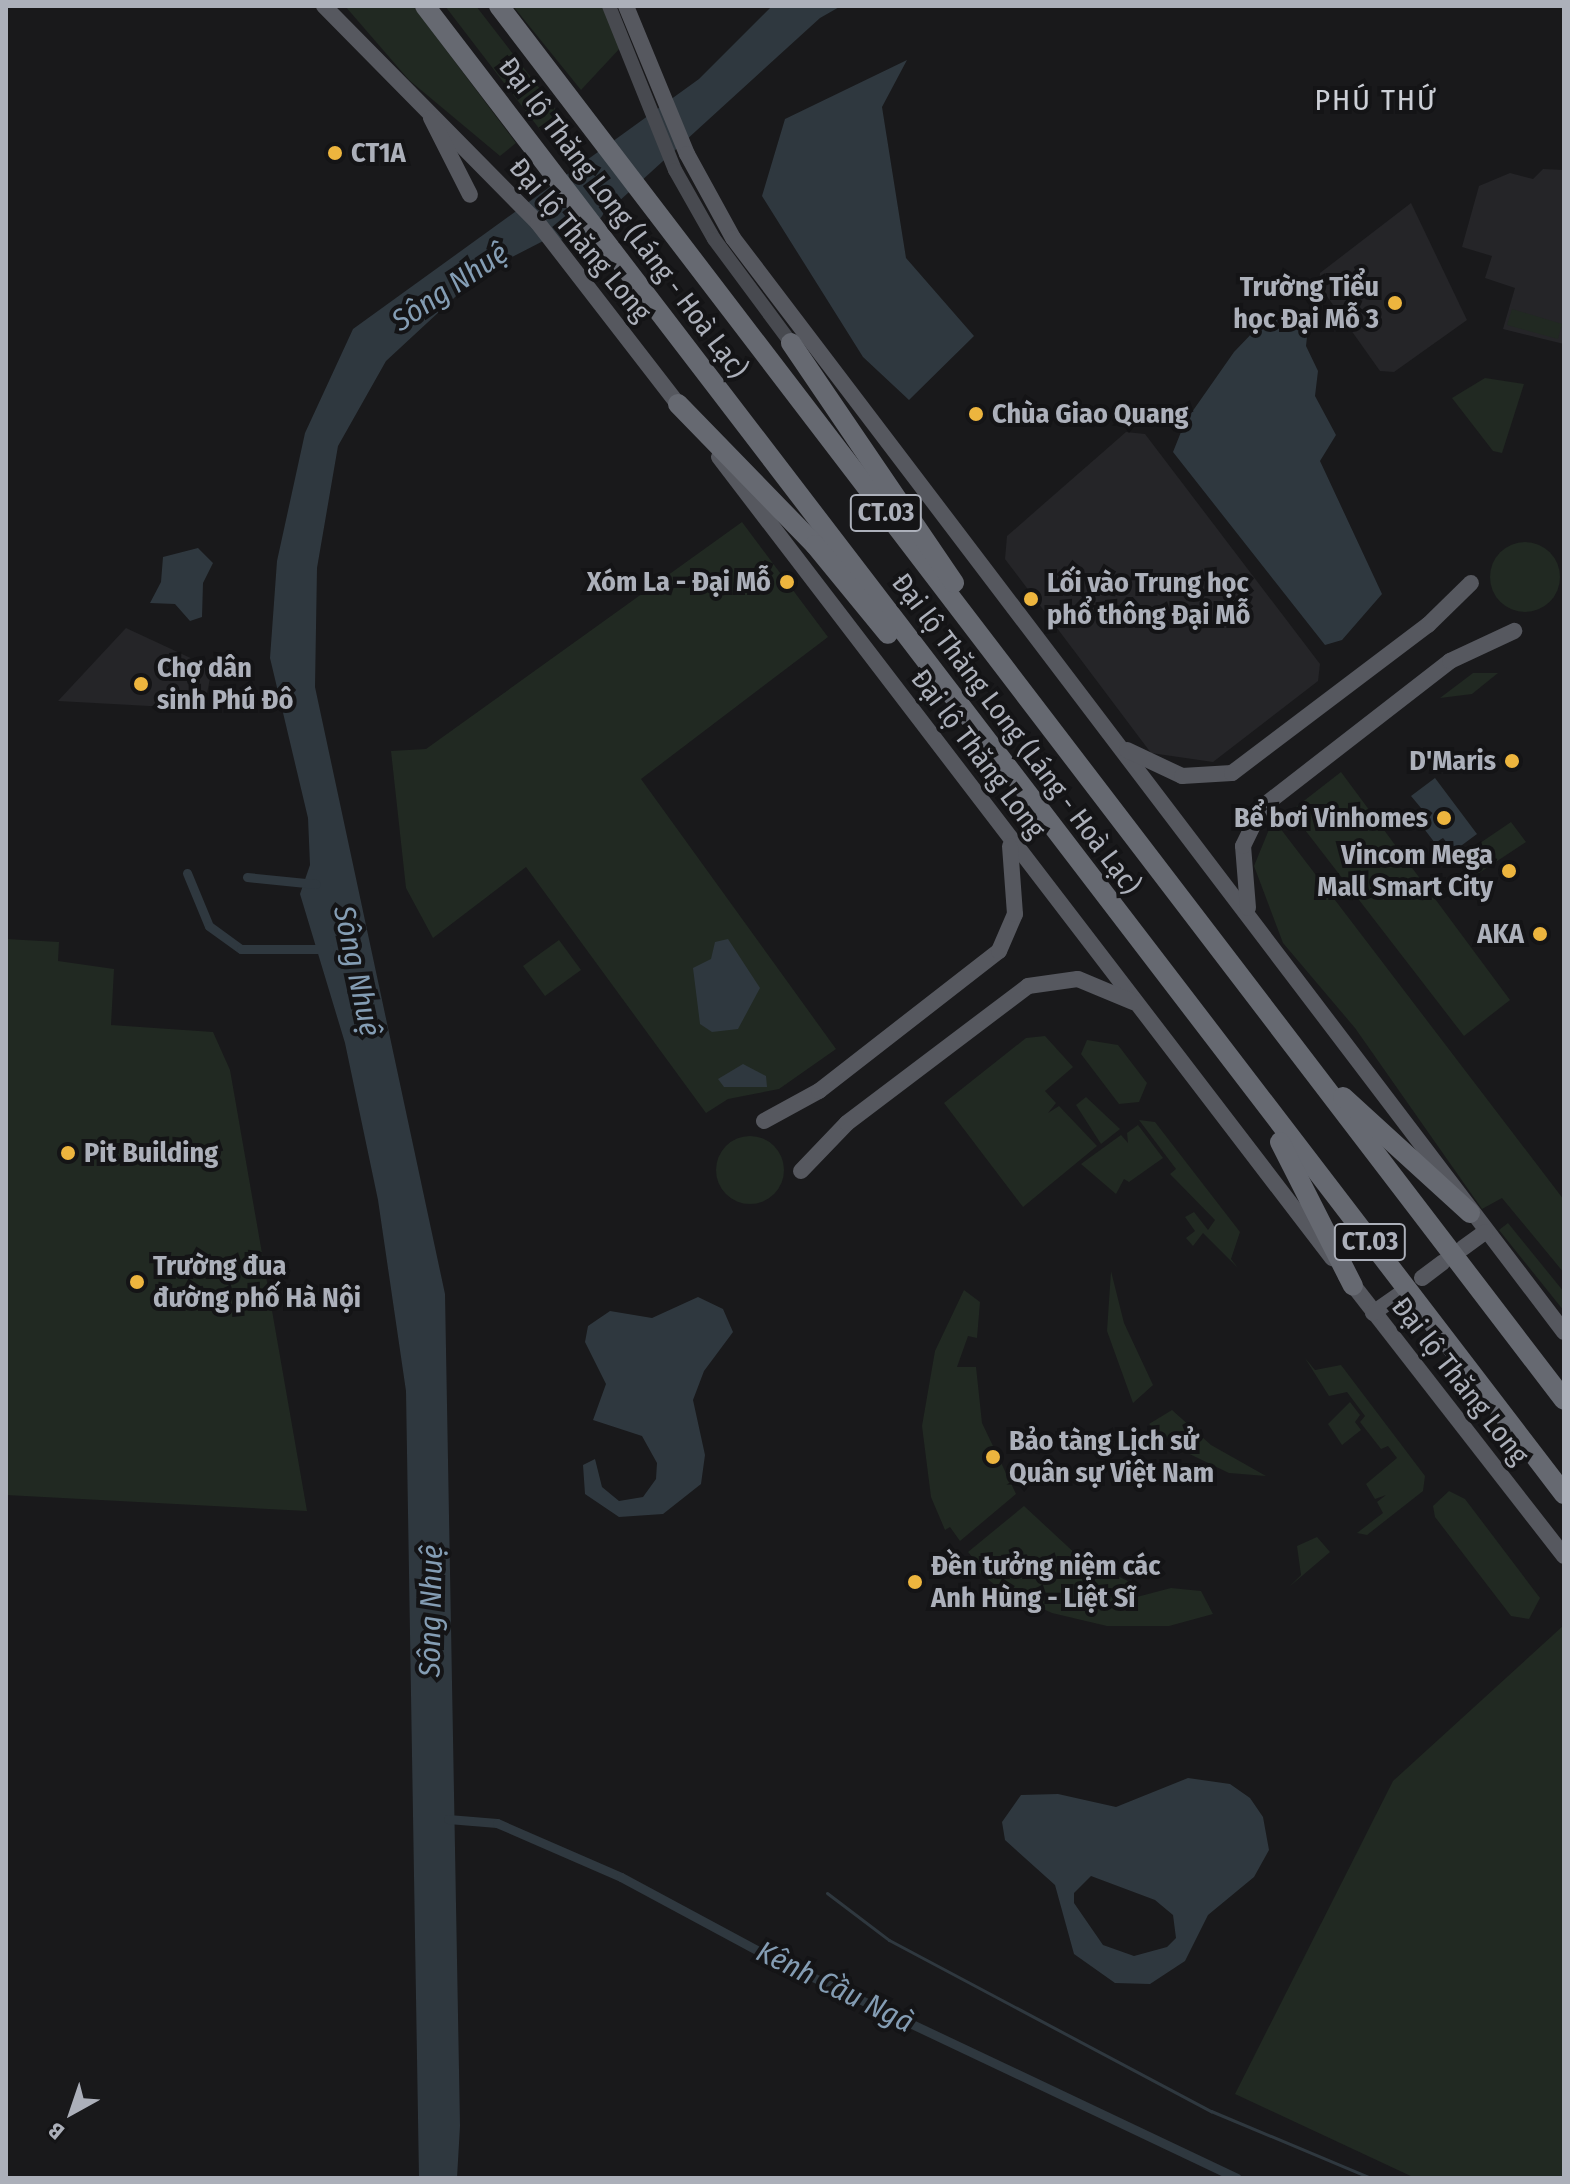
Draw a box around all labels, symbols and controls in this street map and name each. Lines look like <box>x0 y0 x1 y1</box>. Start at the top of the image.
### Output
street label: Đại lộ Thăng Long (Láng - Hoà Lạc) <box>491 51 755 385</box>
district label: PHÚ THỨ <box>1314 82 1438 118</box>
place label: CT1A <box>351 136 406 170</box>
marker: CT1A <box>326 144 344 162</box>
street label: Đại lộ Thăng Long <box>502 152 658 328</box>
water label: Sông Nhuệ <box>385 235 515 339</box>
place label: Trường Tiểu học Đại Mỗ 3 <box>1233 270 1379 336</box>
marker: Trường Tiểu học Đại Mỗ 3 <box>1386 294 1404 312</box>
place label: Chùa Giao Quang <box>992 397 1188 431</box>
marker: Chùa Giao Quang <box>967 405 985 423</box>
road number: CT.03 <box>848 491 924 535</box>
place label: Xóm La - Đại Mỗ <box>587 565 771 599</box>
place label: Lối vào Trung học phổ thông Đại Mỗ <box>1047 566 1250 632</box>
street label: Đại lộ Thăng Long (Láng - Hoà Lạc) <box>884 567 1148 901</box>
marker: Xóm La - Đại Mỗ <box>778 573 796 591</box>
marker: Lối vào Trung học phổ thông Đại Mỗ <box>1022 590 1040 608</box>
place label: Chợ dân sinh Phú Đô <box>157 651 293 717</box>
street label: Đại lộ Thăng Long <box>904 663 1052 845</box>
marker: Chợ dân sinh Phú Đô <box>132 675 150 693</box>
place label: D'Maris <box>1409 744 1496 778</box>
marker: D'Maris <box>1503 752 1521 770</box>
place label: Bể bơi Vinhomes <box>1234 801 1428 835</box>
marker: Bể bơi Vinhomes <box>1435 809 1453 827</box>
place label: Vincom Mega Mall Smart City <box>1317 838 1493 904</box>
marker: Vincom Mega Mall Smart City <box>1500 862 1518 880</box>
water label: Sông Nhuệ <box>326 903 388 1039</box>
place label: AKA <box>1477 917 1524 951</box>
marker: AKA <box>1531 925 1549 943</box>
place label: Pit Building <box>84 1136 218 1170</box>
marker: Pit Building <box>59 1144 77 1162</box>
road number: CT.03 <box>1332 1220 1408 1264</box>
place label: Trường đua đường phố Hà Nội <box>153 1249 361 1315</box>
marker: Trường đua đường phố Hà Nội <box>128 1273 146 1291</box>
street label: Đại lộ Thăng Long <box>1384 1291 1536 1471</box>
place label: Bảo tàng Lịch sử Quân sự Việt Nam <box>1009 1424 1214 1490</box>
marker: Bảo tàng Lịch sử Quân sự Việt Nam <box>984 1448 1002 1466</box>
water label: Sông Nhuệ <box>412 1545 450 1677</box>
place label: Đền tưởng niệm các Anh Hùng - Liệt Sĩ <box>931 1549 1160 1615</box>
marker: Đền tưởng niệm các Anh Hùng - Liệt Sĩ <box>906 1573 924 1591</box>
water label: Kênh Cầu Ngà <box>751 1934 919 2040</box>
north arrow <box>32 2072 112 2152</box>
text: B <box>43 2116 70 2145</box>

